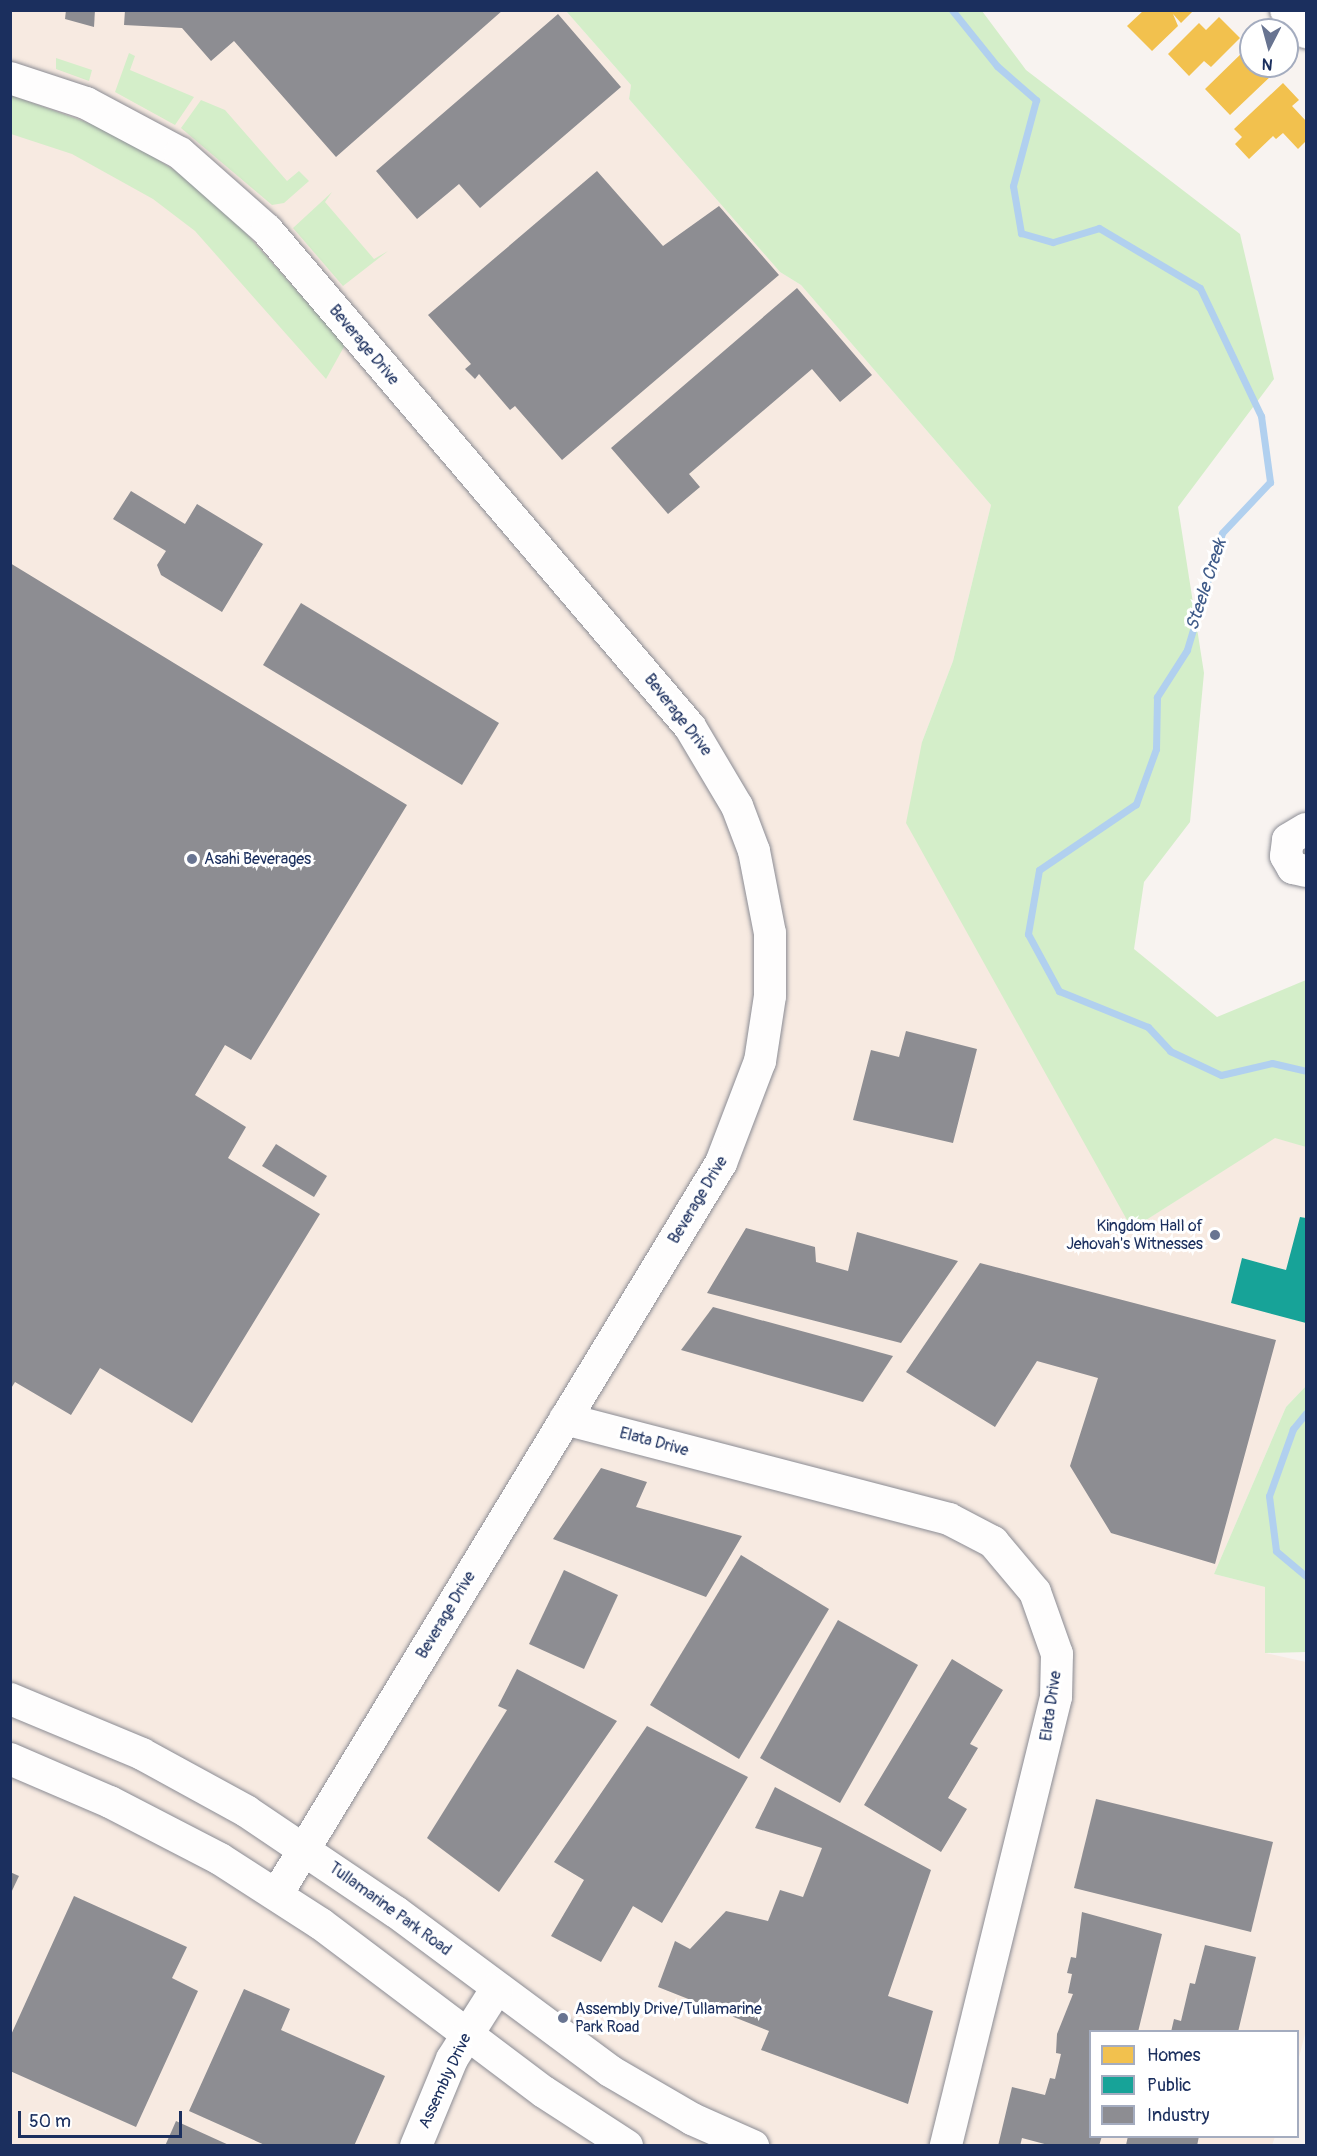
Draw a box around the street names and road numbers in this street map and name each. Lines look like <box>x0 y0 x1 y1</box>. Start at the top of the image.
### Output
street label: Beverage Drive <box>325 301 403 389</box>
street label: Beverage Drive <box>640 670 716 760</box>
street label: Beverage Drive <box>664 1153 732 1247</box>
street label: Elata Drive <box>617 1424 691 1460</box>
street label: Beverage Drive <box>412 1568 480 1662</box>
street label: Elata Drive <box>1037 1670 1065 1742</box>
street label: Tullamarine Park Road <box>325 1858 455 1960</box>
street label: Assembly Drive <box>415 2030 475 2132</box>

